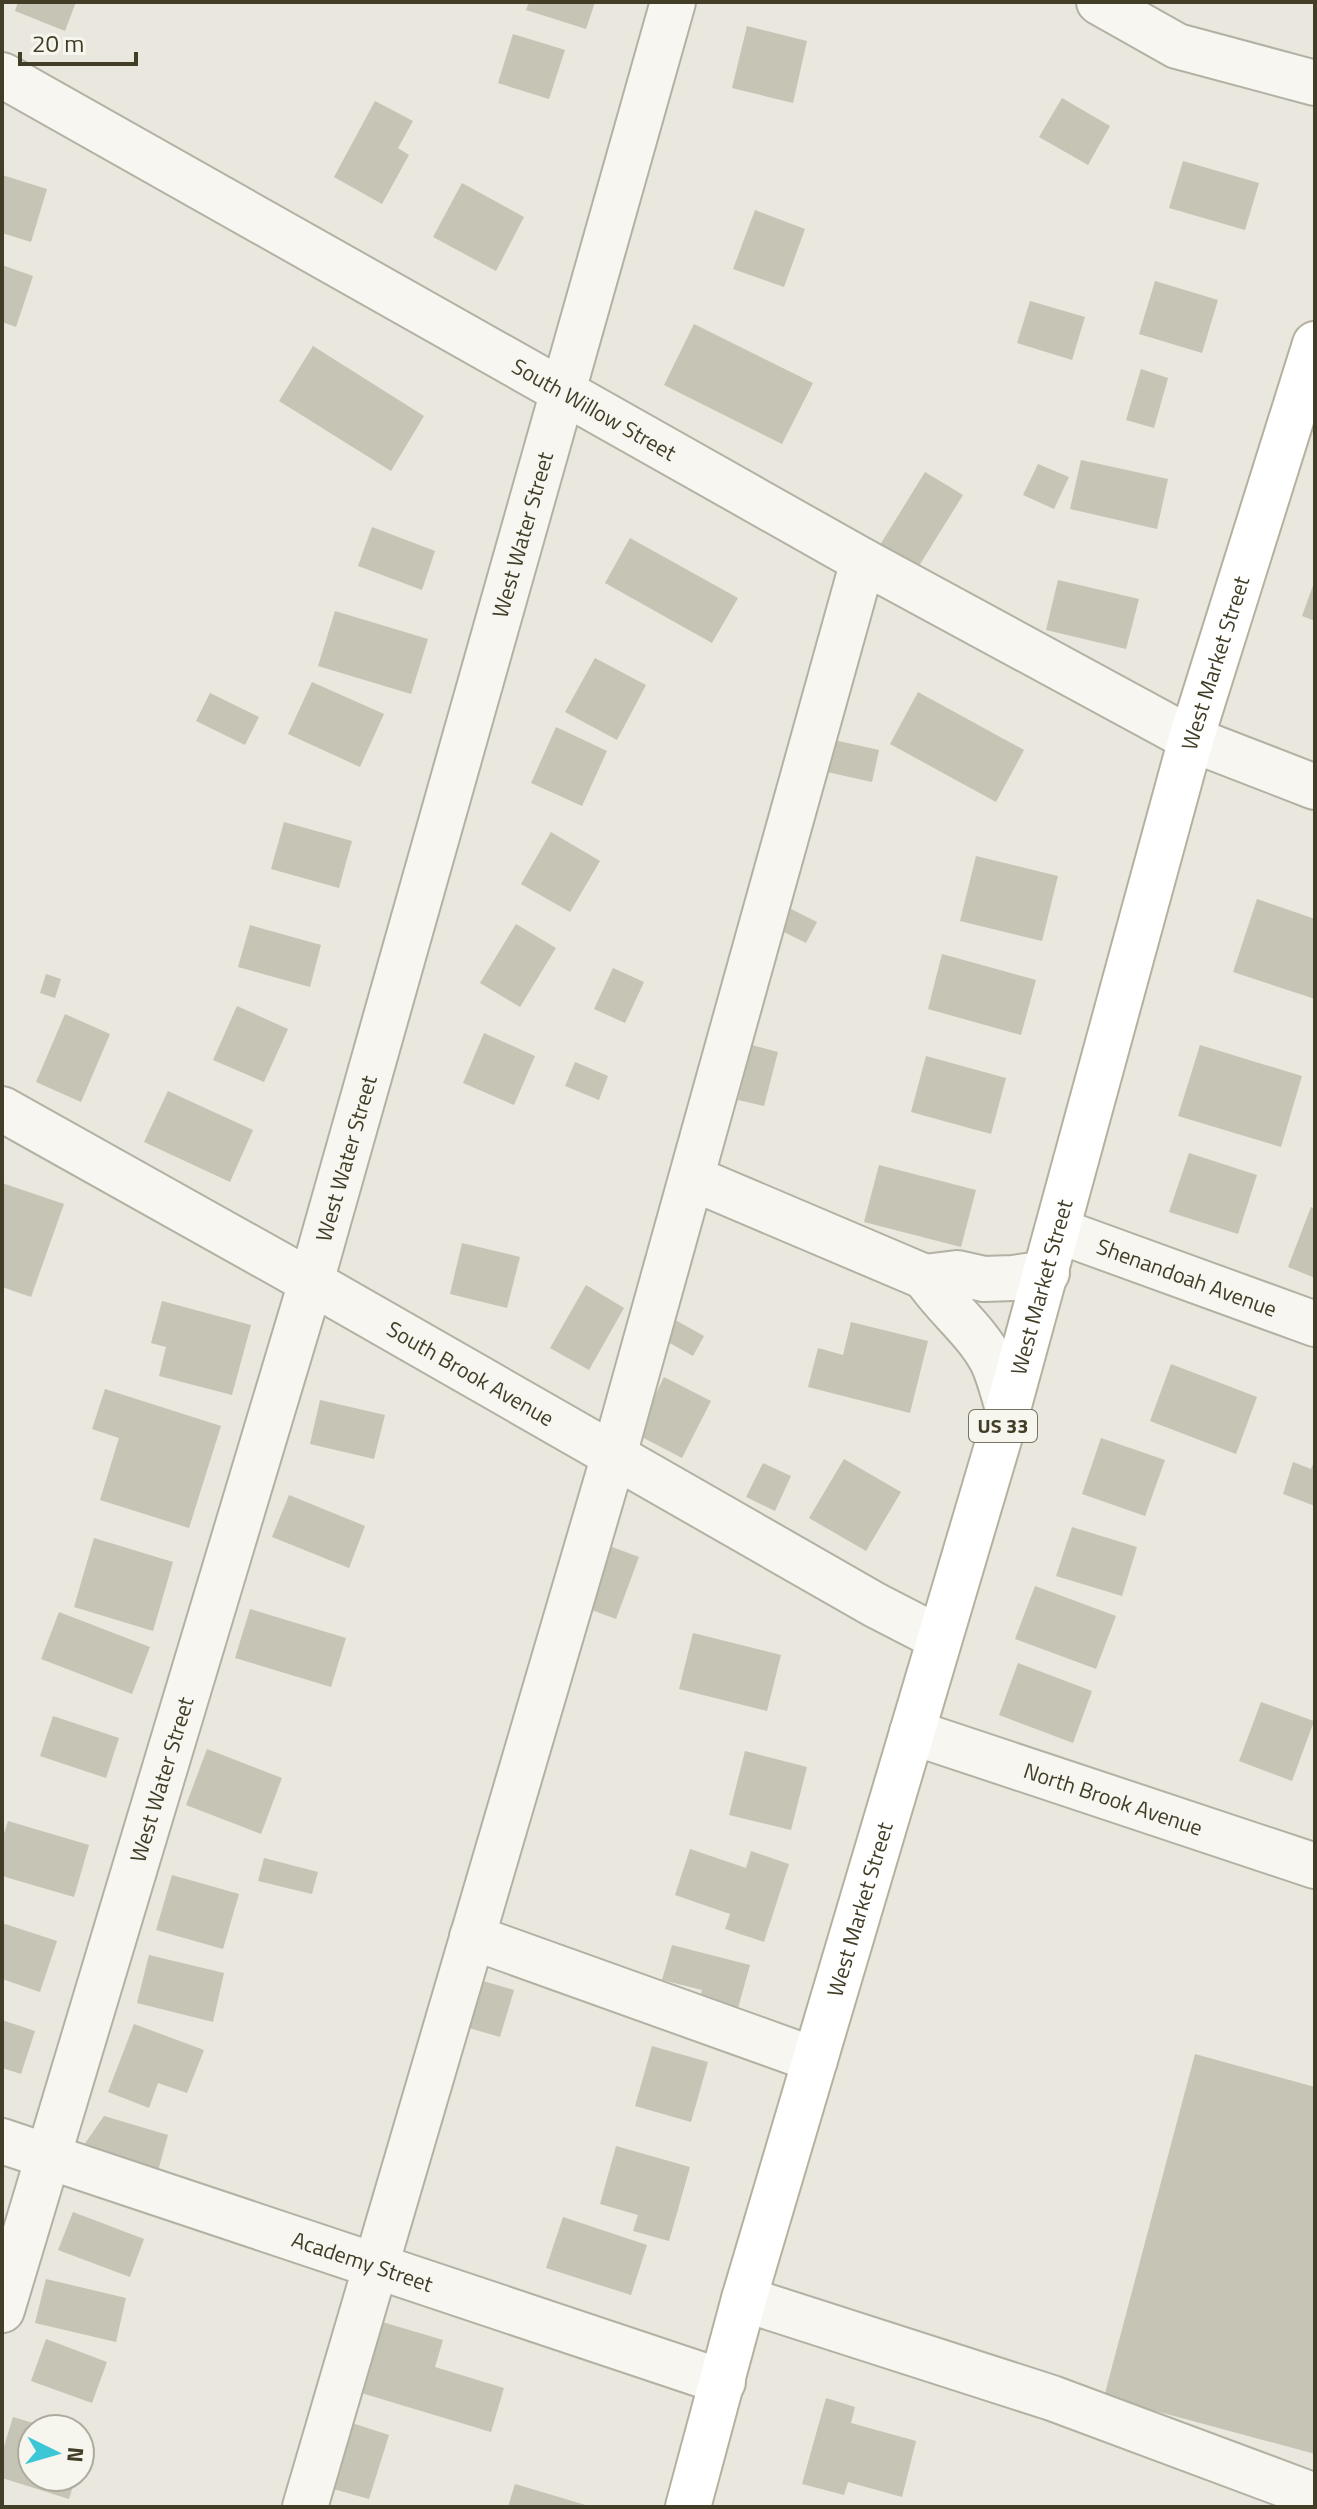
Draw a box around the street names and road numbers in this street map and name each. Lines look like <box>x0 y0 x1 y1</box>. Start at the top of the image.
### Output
street label: South Willow Street <box>506 349 683 469</box>
street label: West Water Street <box>483 447 562 622</box>
street label: West Market Street <box>1172 571 1258 754</box>
street label: West Water Street <box>306 1071 386 1245</box>
street label: West Market Street <box>1001 1195 1082 1379</box>
street label: Shenandoah Avenue <box>1092 1229 1282 1326</box>
street label: South Brook Avenue <box>380 1312 561 1435</box>
road number: US 33 <box>969 1410 1037 1442</box>
street label: West Water Street <box>121 1692 202 1866</box>
street label: North Brook Avenue <box>1019 1753 1207 1845</box>
street label: West Market Street <box>818 1817 902 2001</box>
street label: Academy Street <box>287 2222 438 2301</box>

